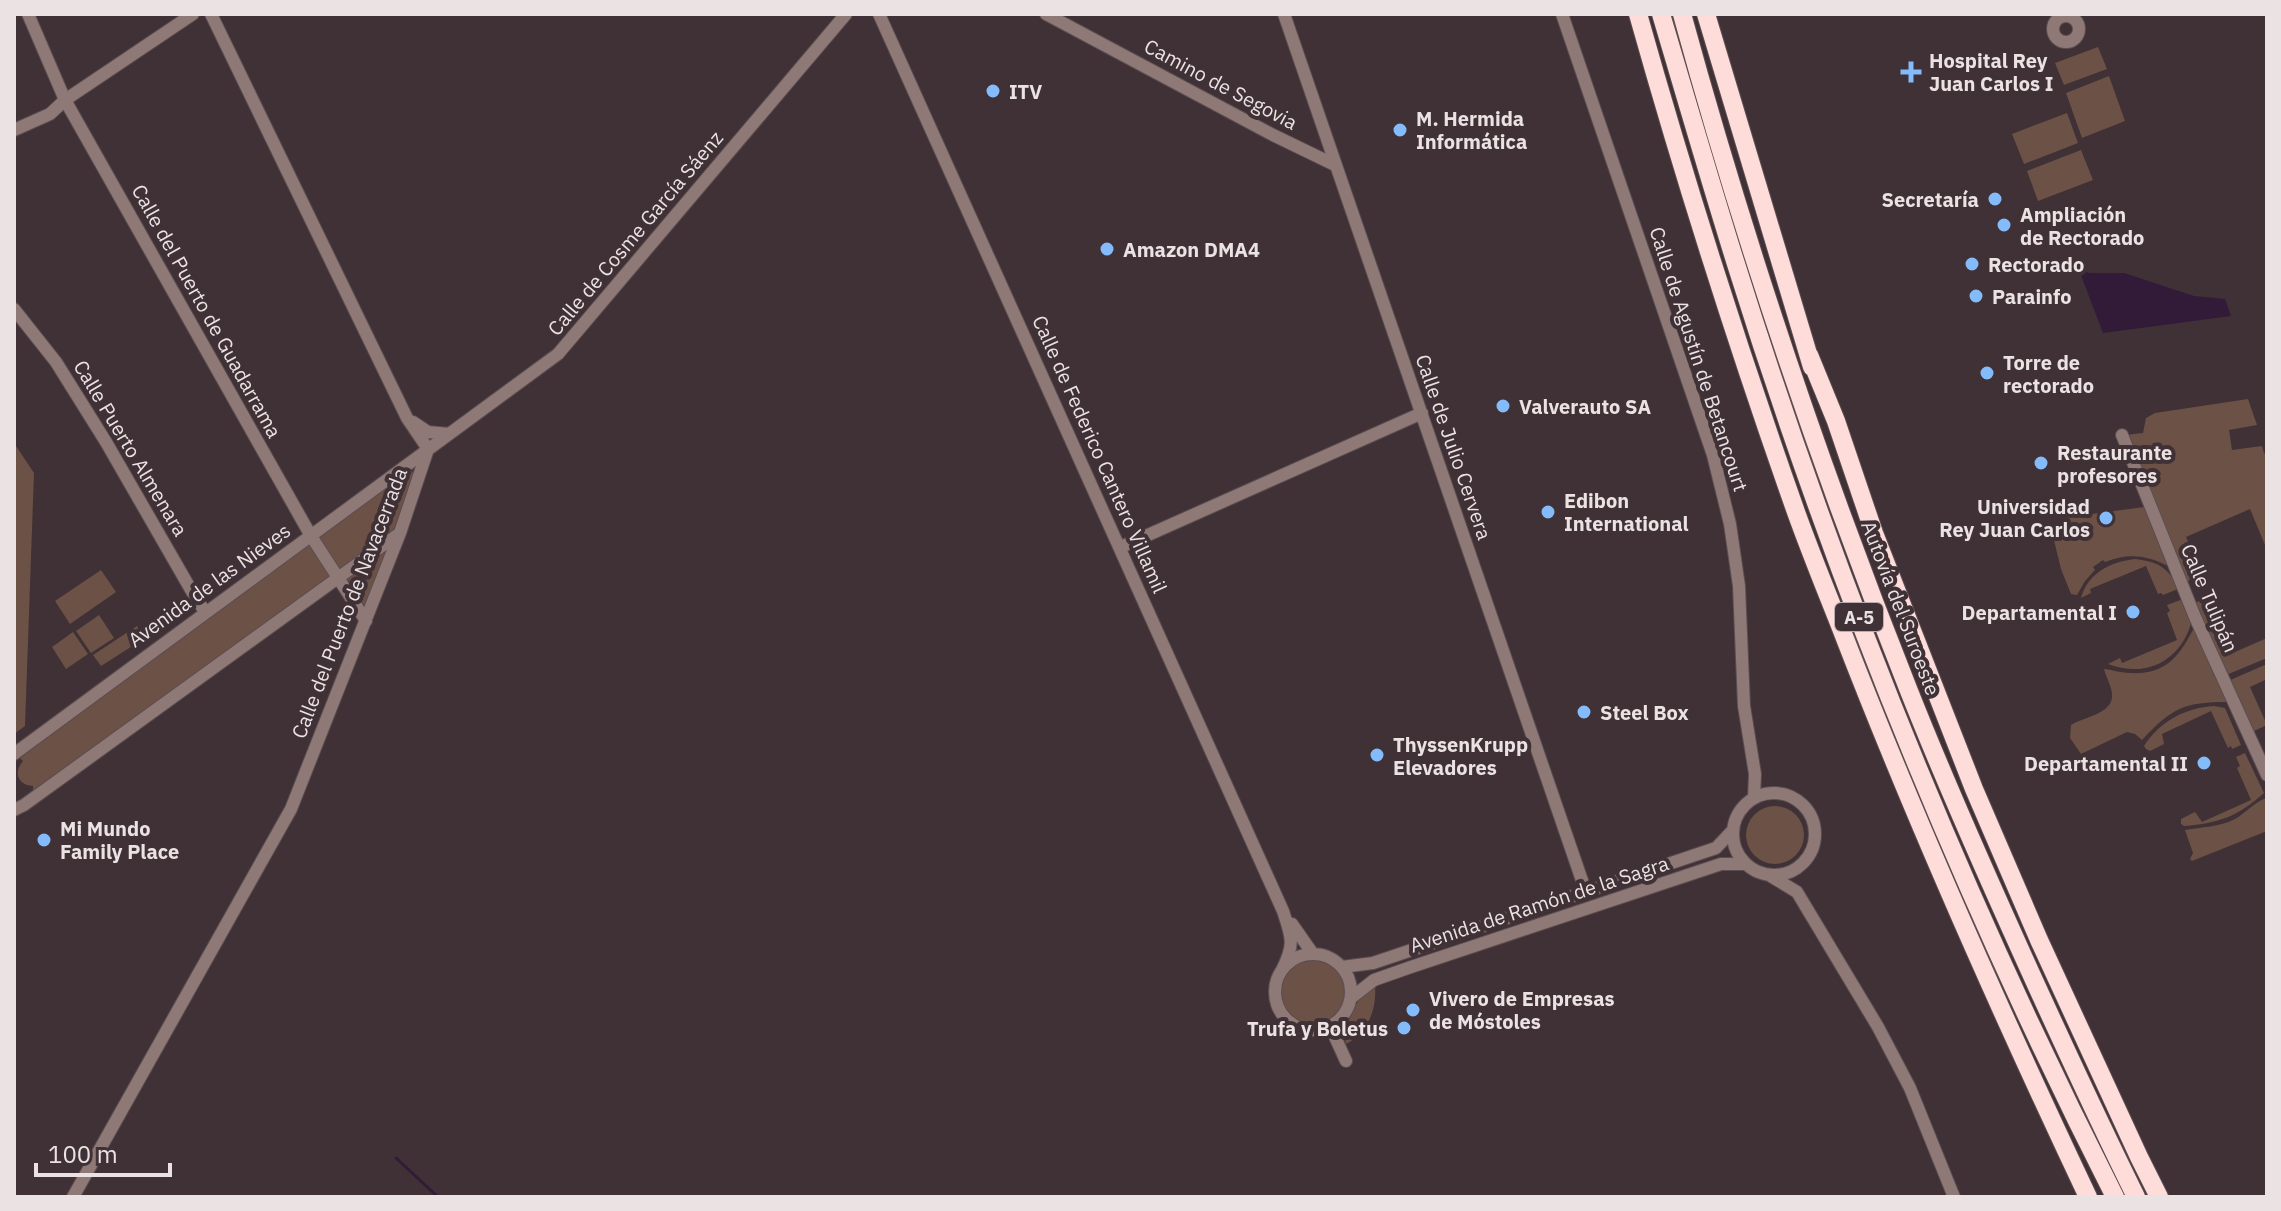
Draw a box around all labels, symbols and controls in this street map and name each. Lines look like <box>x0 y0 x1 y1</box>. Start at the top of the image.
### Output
street label: Camino de Segovia <box>1140 32 1303 136</box>
place label: Hospital Rey Juan Carlos I <box>1929 47 2053 97</box>
marker: Hospital Rey Juan Carlos I <box>1900 61 1922 83</box>
place label: ITV <box>1009 78 1042 105</box>
marker: ITV <box>984 82 1002 100</box>
place label: M. Hermida Informática <box>1416 105 1527 155</box>
marker: M. Hermida Informática <box>1391 121 1409 139</box>
street label: Calle de Cosme García Sáenz <box>541 125 729 341</box>
street label: Calle del Puerto de Guadarrama <box>126 179 288 443</box>
place label: Secretaría <box>1882 186 1979 213</box>
marker: Secretaría <box>1986 190 2004 208</box>
place label: Ampliación de Rectorado <box>2020 201 2144 251</box>
marker: Ampliación de Rectorado <box>1995 216 2013 234</box>
street label: Calle de Agustín de Betancourt <box>1643 223 1755 495</box>
place label: Amazon DMA4 <box>1123 236 1260 263</box>
marker: Amazon DMA4 <box>1098 240 1116 258</box>
place label: Rectorado <box>1988 251 2084 278</box>
marker: Rectorado <box>1963 255 1981 273</box>
place label: Parainfo <box>1992 283 2071 310</box>
marker: Parainfo <box>1967 287 1985 305</box>
street label: Calle de Federico Cantero Villamil <box>1026 311 1174 597</box>
place label: Torre de rectorado <box>2003 349 2094 399</box>
street label: Calle de Julio Cervera <box>1410 351 1499 544</box>
street label: Calle Puerto Almenara <box>68 355 194 541</box>
marker: Torre de rectorado <box>1978 364 1996 382</box>
place label: Valverauto SA <box>1519 393 1652 420</box>
marker: Valverauto SA <box>1494 397 1512 415</box>
place label: Restaurante profesores <box>2057 439 2172 489</box>
marker: Restaurante profesores <box>2032 454 2050 472</box>
street label: Calle del Puerto de Navacerrada <box>285 464 413 742</box>
place label: Edibon International <box>1564 487 1689 537</box>
place label: Universidad Rey Juan Carlos <box>1939 493 2090 543</box>
marker: Edibon International <box>1539 503 1557 521</box>
marker: Universidad Rey Juan Carlos <box>2097 509 2115 527</box>
street label: Avenida de las Nieves <box>122 517 296 653</box>
street label: Autovía del Suroeste <box>1855 517 1947 699</box>
street label: Calle Tulipán <box>2175 540 2245 656</box>
place label: Departamental I <box>1962 599 2117 626</box>
road number: A-5 <box>1835 603 1883 631</box>
marker: Departamental I <box>2124 603 2142 621</box>
place label: Steel Box <box>1600 699 1689 726</box>
marker: Steel Box <box>1575 703 1593 721</box>
place label: ThyssenKrupp Elevadores <box>1393 731 1528 781</box>
marker: ThyssenKrupp Elevadores <box>1368 746 1386 764</box>
place label: Departamental II <box>2024 750 2188 777</box>
marker: Departamental II <box>2195 754 2213 772</box>
place label: Mi Mundo Family Place <box>60 815 179 865</box>
marker: Mi Mundo Family Place <box>35 831 53 849</box>
street label: Avenida de Ramón de la Sagra <box>1406 849 1672 959</box>
place label: Vivero de Empresas de Móstoles <box>1429 985 1615 1035</box>
marker: Vivero de Empresas de Móstoles <box>1404 1001 1422 1019</box>
place label: Trufa y Boletus <box>1247 1015 1388 1042</box>
marker: Trufa y Boletus <box>1395 1019 1413 1037</box>
scale bar <box>36 1127 170 1177</box>
text: 100 m <box>48 1138 118 1170</box>

